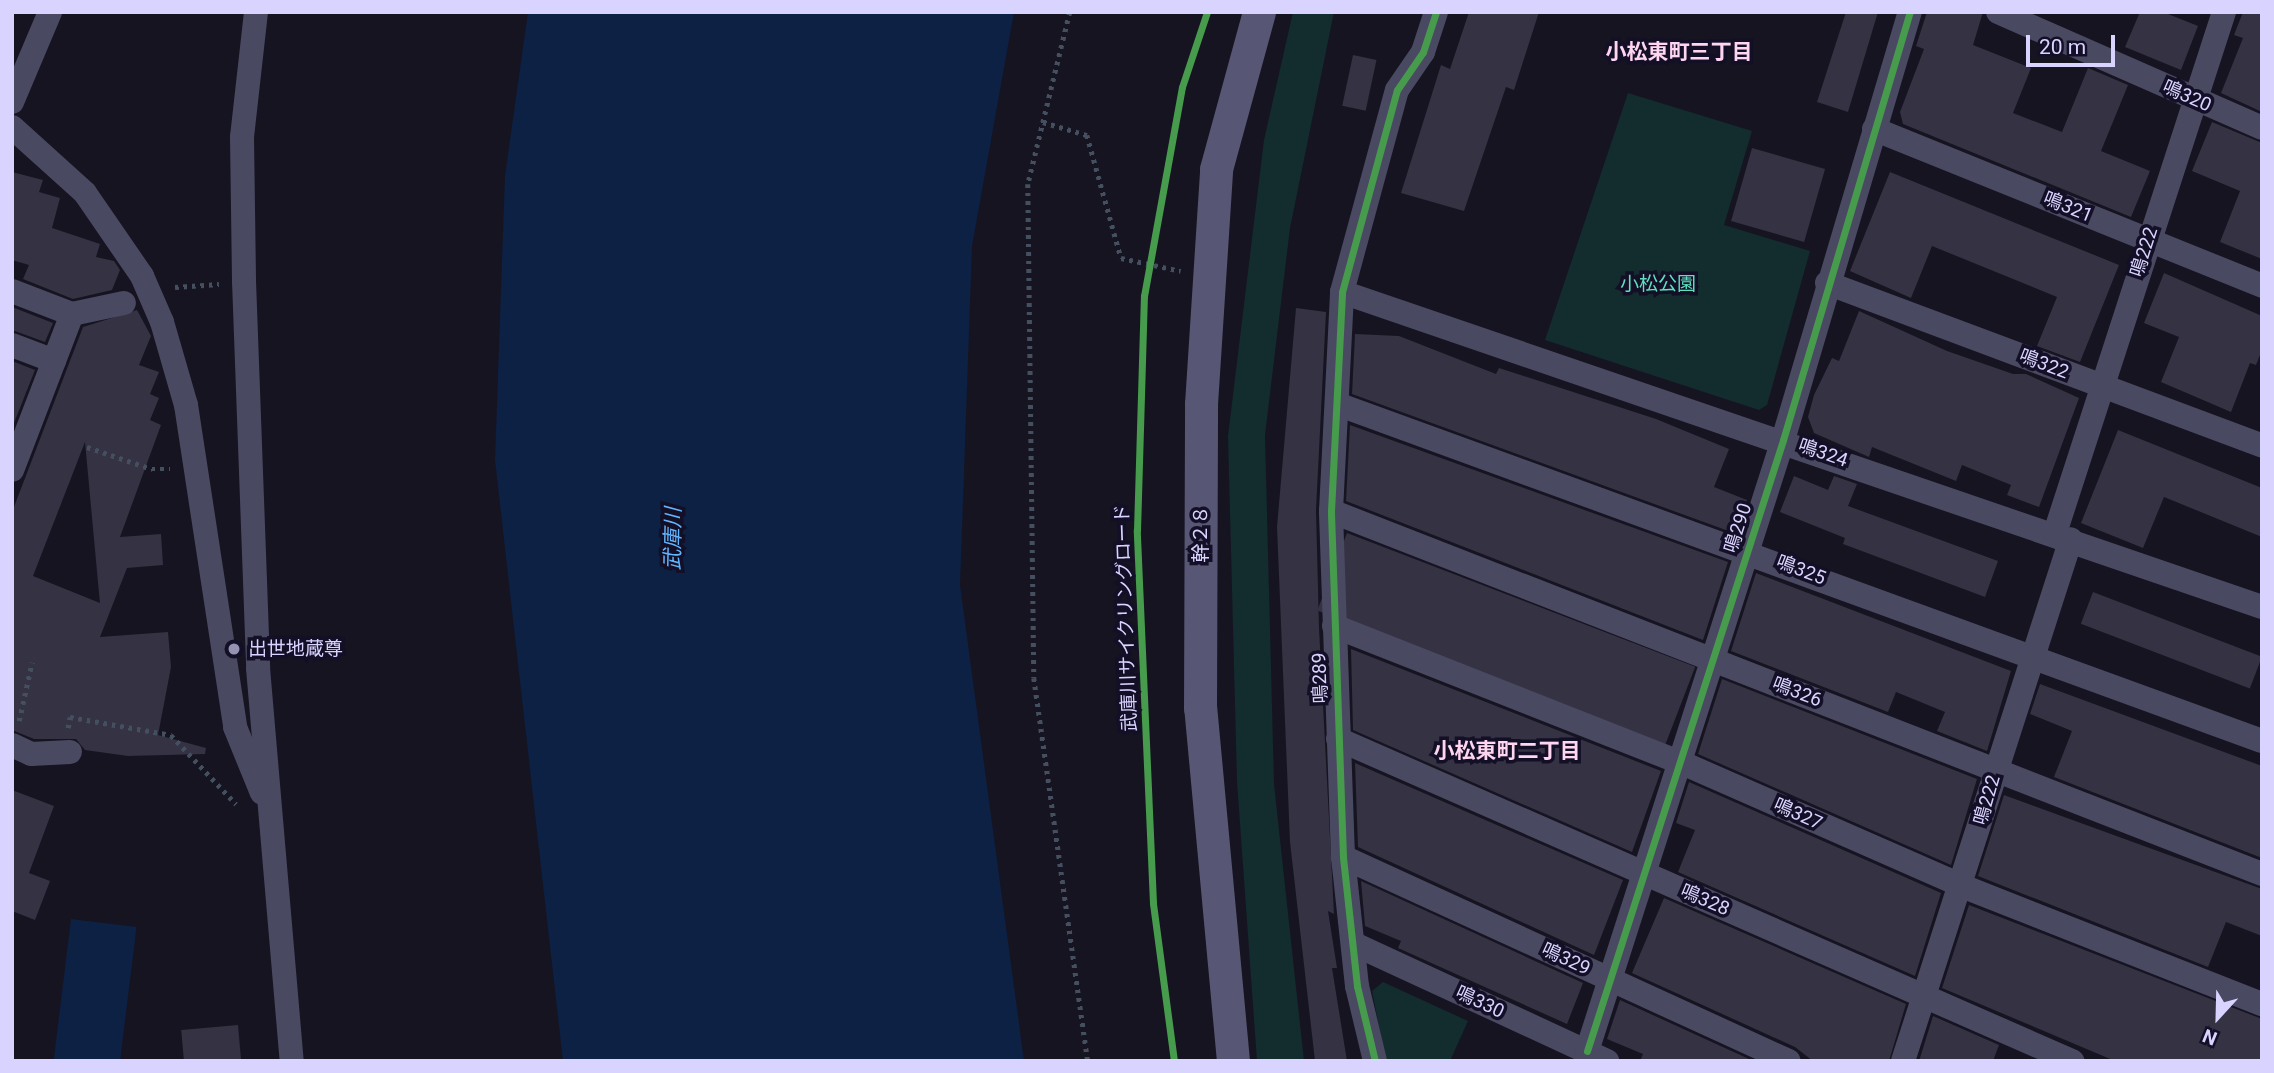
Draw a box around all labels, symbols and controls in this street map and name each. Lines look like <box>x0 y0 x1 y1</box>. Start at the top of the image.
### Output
scale bar <box>2029 21 2118 65</box>
text: 20 m <box>2039 35 2086 59</box>
district label: 小松東町三丁目 <box>1606 39 1752 65</box>
street label: 鳴320 <box>2159 75 2215 117</box>
street label: 鳴321 <box>2040 187 2096 227</box>
street label: 鳴222 <box>2125 224 2163 280</box>
park label: 小松公園 <box>1620 273 1696 295</box>
street label: 鳴322 <box>2016 344 2072 384</box>
street label: 鳴324 <box>1795 434 1851 472</box>
street label: 鳴290 <box>1719 500 1757 556</box>
street label: 武庫川サイクリングロード <box>1111 504 1141 732</box>
street label: 幹２８ <box>1190 506 1212 562</box>
water label: 武庫川 <box>660 507 686 571</box>
street label: 鳴325 <box>1773 550 1829 590</box>
place label: 出世地蔵尊 <box>248 638 343 660</box>
marker: 出世地蔵尊 <box>226 641 242 657</box>
street label: 鳴289 <box>1308 652 1332 704</box>
street label: 鳴326 <box>1769 672 1825 712</box>
district label: 小松東町二丁目 <box>1434 738 1580 764</box>
street label: 鳴222 <box>1969 772 2005 828</box>
street label: 鳴327 <box>1770 793 1826 835</box>
street label: 鳴328 <box>1677 880 1733 920</box>
street label: 鳴329 <box>1538 938 1594 980</box>
street label: 鳴330 <box>1452 981 1508 1023</box>
north arrow <box>2183 982 2253 1052</box>
text: N <box>2199 1024 2220 1050</box>

